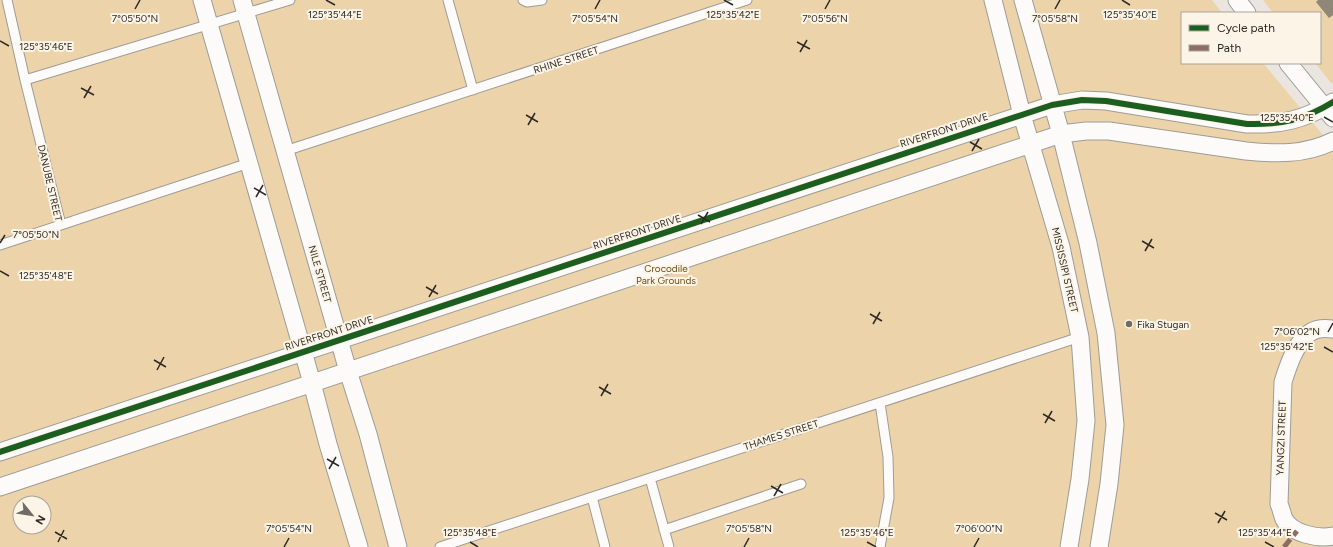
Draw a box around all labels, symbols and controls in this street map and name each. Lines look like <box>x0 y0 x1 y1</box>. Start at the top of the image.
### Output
text: 125°35'44"E <box>308 8 362 21</box>
text: 125°35'42"E <box>706 8 760 21</box>
text: 125°35'40"E <box>1103 8 1157 21</box>
text: 7°05'50"N <box>112 12 158 25</box>
text: 7°05'54"N <box>572 12 618 25</box>
text: 7°05'56"N <box>802 12 848 25</box>
text: 7°05'58"N <box>1032 12 1078 25</box>
legend <box>1181 12 1321 64</box>
text: Cycle path <box>1217 21 1275 35</box>
text: 125°35'46"E <box>19 40 73 53</box>
text: Path <box>1217 41 1241 55</box>
street label: RHINE STREET <box>532 43 601 77</box>
street label: RIVERFRONT DRIVE <box>898 110 990 150</box>
text: 125°35'40"E <box>1260 111 1314 124</box>
street label: DANUBE STREET <box>35 143 65 223</box>
street label: RIVERFRONT DRIVE <box>591 212 683 252</box>
street label: MISSISSIPI STREET <box>1049 226 1081 315</box>
text: 7°05'50"N <box>13 228 59 241</box>
street label: NILE STREET <box>306 244 335 305</box>
park label: Crocodile Park Grounds <box>636 262 696 287</box>
text: 125°35'48"E <box>19 269 73 282</box>
street label: RIVERFRONT DRIVE <box>283 313 375 353</box>
place label: Fika Stugan <box>1137 318 1190 331</box>
marker: Fika Stugan <box>1124 319 1134 329</box>
text: 7°06'02"N <box>1274 325 1320 338</box>
text: 125°35'42"E <box>1260 340 1314 353</box>
street label: YANGZI STREET <box>1273 400 1289 476</box>
street label: THAMES STREET <box>742 417 821 453</box>
north arrow <box>12 495 52 535</box>
text: N <box>32 513 48 527</box>
text: 7°05'54"N <box>266 522 312 535</box>
text: 7°05'58"N <box>726 522 772 535</box>
text: 7°06'00"N <box>956 522 1002 535</box>
text: 125°35'48"E <box>443 526 497 539</box>
text: 125°35'46"E <box>840 526 894 539</box>
text: 125°35'44"E <box>1238 526 1292 539</box>

